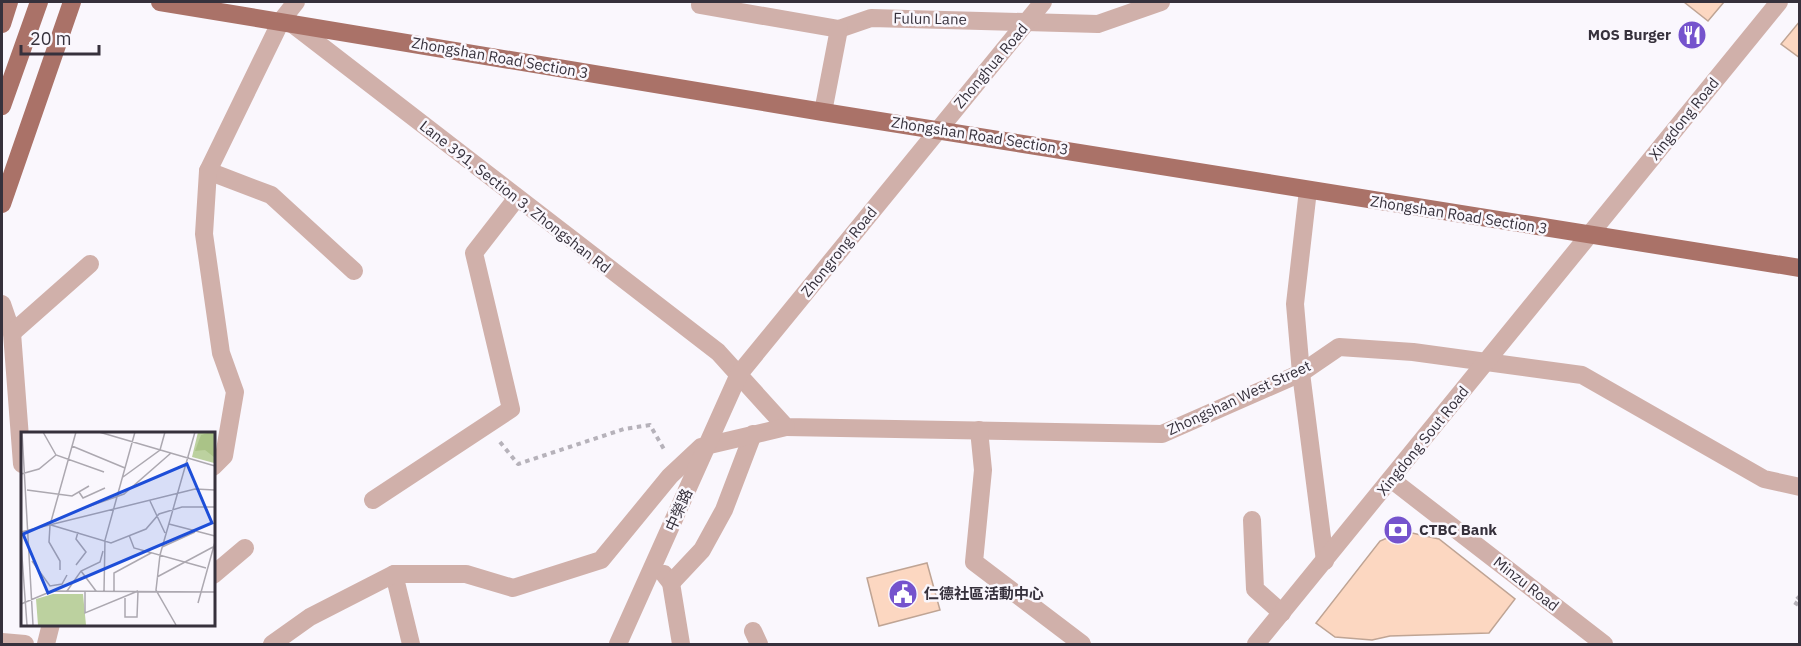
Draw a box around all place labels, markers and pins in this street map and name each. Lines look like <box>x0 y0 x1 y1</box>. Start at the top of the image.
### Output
restaurant icon: MOS Burger <box>1676 19 1708 51</box>
place label: MOS Burger <box>1588 25 1671 44</box>
bank icon: CTBC Bank <box>1382 514 1414 546</box>
place label: CTBC Bank <box>1419 520 1497 539</box>
public building icon: 仁德社區活動中心 <box>887 578 919 610</box>
place label: 仁德社區活動中心 <box>924 584 1044 603</box>

